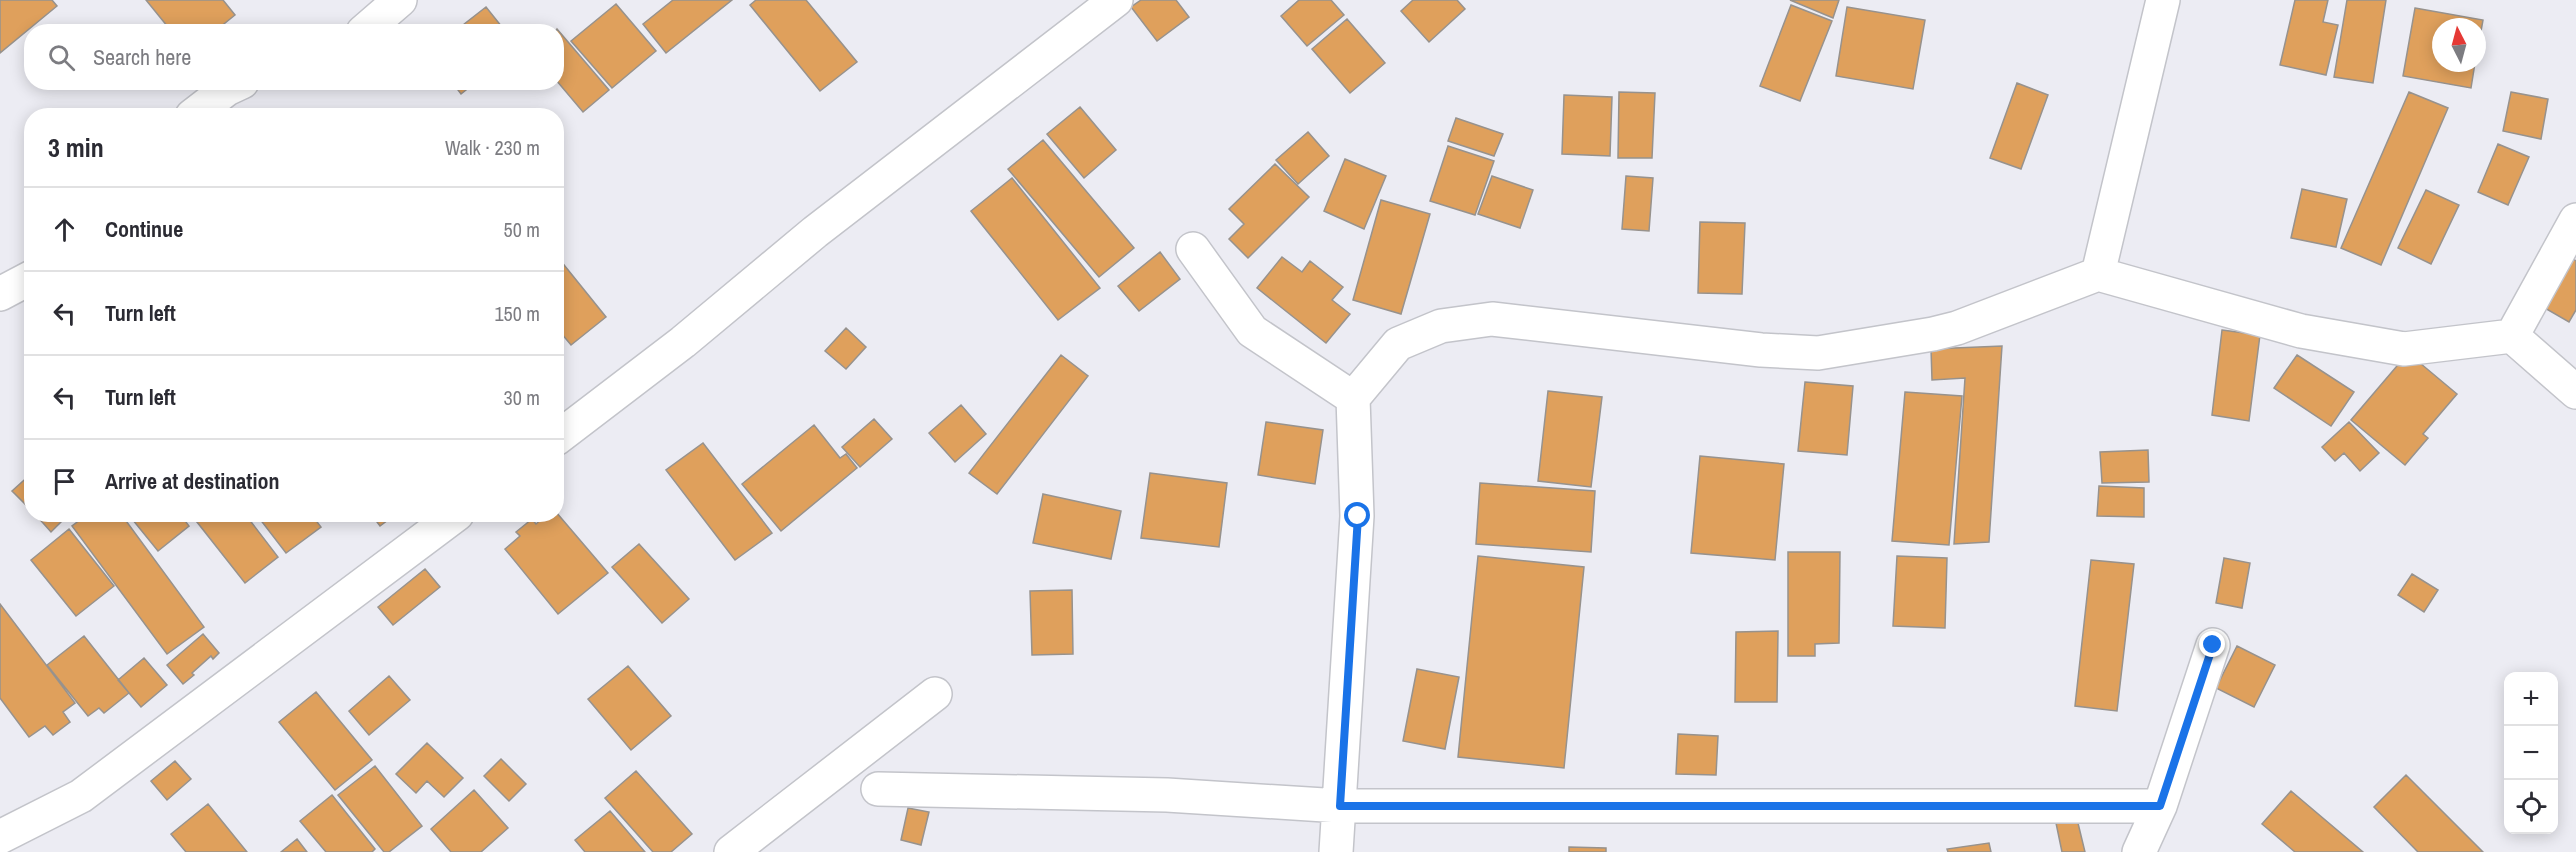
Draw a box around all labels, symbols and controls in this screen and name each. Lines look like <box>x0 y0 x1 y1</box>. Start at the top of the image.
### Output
north arrow <box>2432 18 2486 72</box>
search box <box>24 24 564 90</box>
icon: search <box>45 41 78 74</box>
text: Search here <box>93 42 191 72</box>
text: 3 min <box>48 130 104 165</box>
text: Walk · 230 m <box>445 134 540 161</box>
icon: ahead <box>48 213 81 246</box>
text: Continue <box>105 214 183 244</box>
text: 50 m <box>504 216 540 243</box>
icon: left <box>48 297 81 330</box>
text: Turn left <box>105 298 176 328</box>
text: 150 m <box>494 300 540 327</box>
icon: left <box>48 381 81 414</box>
text: Turn left <box>105 382 176 412</box>
text: 30 m <box>504 384 540 411</box>
icon: arrive <box>48 465 81 498</box>
text: Arrive at destination <box>105 466 279 496</box>
route start <box>1344 502 1370 528</box>
route end <box>2199 631 2225 657</box>
map controls <box>2504 672 2558 834</box>
button: + <box>2504 672 2558 726</box>
button: − <box>2504 726 2558 780</box>
button: locate <box>2504 780 2558 834</box>

